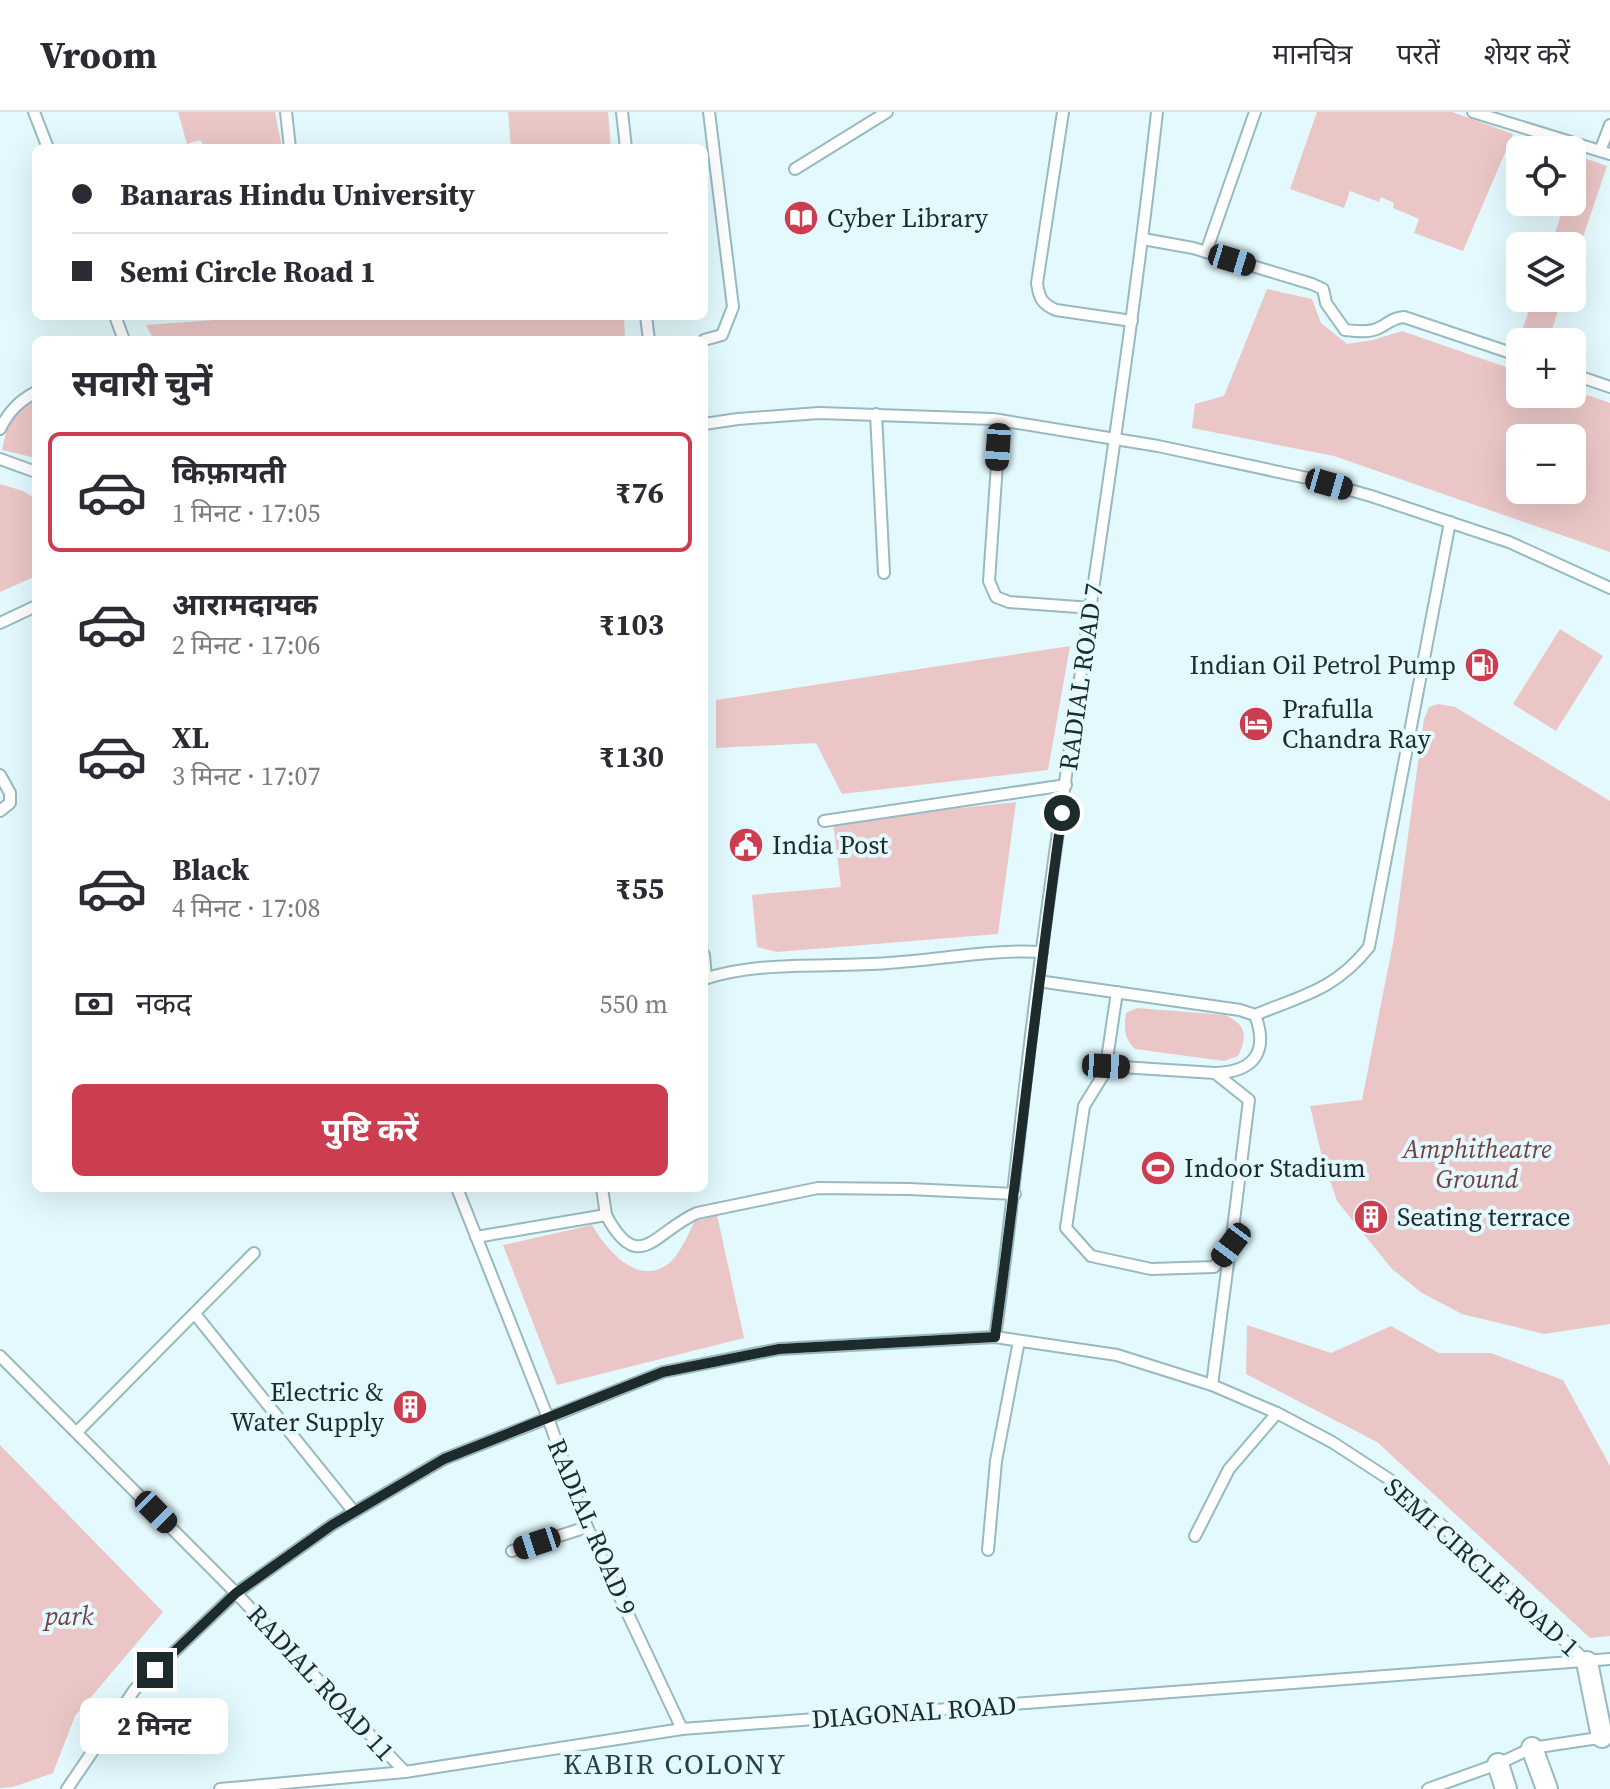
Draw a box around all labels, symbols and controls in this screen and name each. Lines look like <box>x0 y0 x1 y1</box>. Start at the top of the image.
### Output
text: Vroom <box>40 29 157 81</box>
text: मानचित्र <box>1272 35 1352 73</box>
text: परतें <box>1396 35 1440 73</box>
text: शेयर करें <box>1484 35 1570 73</box>
map controls <box>1506 136 1586 504</box>
button: locate <box>1506 136 1586 216</box>
text: Banaras Hindu University <box>120 174 475 215</box>
library icon: Cyber Library <box>782 199 820 237</box>
place label: Cyber Library <box>827 200 989 236</box>
button: layers <box>1506 232 1586 312</box>
car <box>1206 242 1258 278</box>
text: Semi Circle Road 1 <box>120 251 376 292</box>
button: + <box>1506 328 1586 408</box>
text: सवारी चुनें <box>72 359 212 408</box>
car <box>984 422 1012 472</box>
button: − <box>1506 424 1586 504</box>
text: किफ़ायती <box>172 452 286 493</box>
icon: car <box>76 456 148 528</box>
car <box>1303 466 1355 502</box>
text: ₹76 <box>615 472 664 513</box>
text: 1 मिनट · 17:05 <box>172 495 321 531</box>
street label: RADIAL ROAD 7 <box>1050 581 1112 773</box>
text: आरामदायक <box>172 584 318 625</box>
icon: car <box>76 588 148 660</box>
text: ₹103 <box>599 604 664 645</box>
text: 2 मिनट · 17:06 <box>172 627 321 663</box>
fuel station icon: Indian Oil Petrol Pump <box>1463 646 1501 684</box>
place label: Indian Oil Petrol Pump <box>1190 647 1456 683</box>
place label: Prafulla Chandra Ray <box>1282 691 1432 757</box>
hotel icon: Prafulla Chandra Ray <box>1237 705 1275 743</box>
text: XL <box>172 717 209 758</box>
icon: car <box>76 720 148 792</box>
text: ₹130 <box>599 736 664 777</box>
text: 3 मिनट · 17:07 <box>172 758 321 794</box>
route start <box>1044 795 1080 831</box>
public building icon: India Post <box>727 826 765 864</box>
place label: India Post <box>772 827 889 863</box>
text: Black <box>172 849 249 890</box>
icon: car <box>76 852 148 924</box>
text: ₹55 <box>615 868 664 909</box>
text: 4 मिनट · 17:08 <box>172 890 321 926</box>
icon: cash <box>72 982 116 1026</box>
text: नकद <box>136 983 192 1024</box>
text: 550 m <box>600 986 668 1022</box>
car <box>1081 1053 1131 1079</box>
button: पुष्टि करें <box>72 1084 668 1176</box>
park label: Amphitheatre Ground <box>1400 1131 1552 1197</box>
sports icon: Indoor Stadium <box>1139 1149 1177 1187</box>
place label: Indoor Stadium <box>1184 1150 1366 1186</box>
building icon: Seating terrace <box>1352 1198 1390 1236</box>
place label: Seating terrace <box>1397 1199 1571 1235</box>
car <box>1207 1219 1255 1271</box>
place label: Electric & Water Supply <box>230 1374 385 1440</box>
building icon: Electric & Water Supply <box>391 1388 429 1426</box>
street label: RADIAL ROAD 9 <box>539 1433 645 1621</box>
street label: SEMI CIRCLE ROAD 1 <box>1376 1469 1588 1665</box>
car <box>131 1487 181 1537</box>
car <box>510 1524 564 1562</box>
street label: RADIAL ROAD 11 <box>239 1597 403 1769</box>
park label: park <box>42 1598 94 1634</box>
route end <box>137 1652 173 1688</box>
street label: DIAGONAL ROAD <box>810 1687 1018 1737</box>
callout: 2 मिनट <box>81 1698 229 1754</box>
text: 2 मिनट <box>117 1708 191 1744</box>
district label: KABIR COLONY <box>563 1745 787 1783</box>

